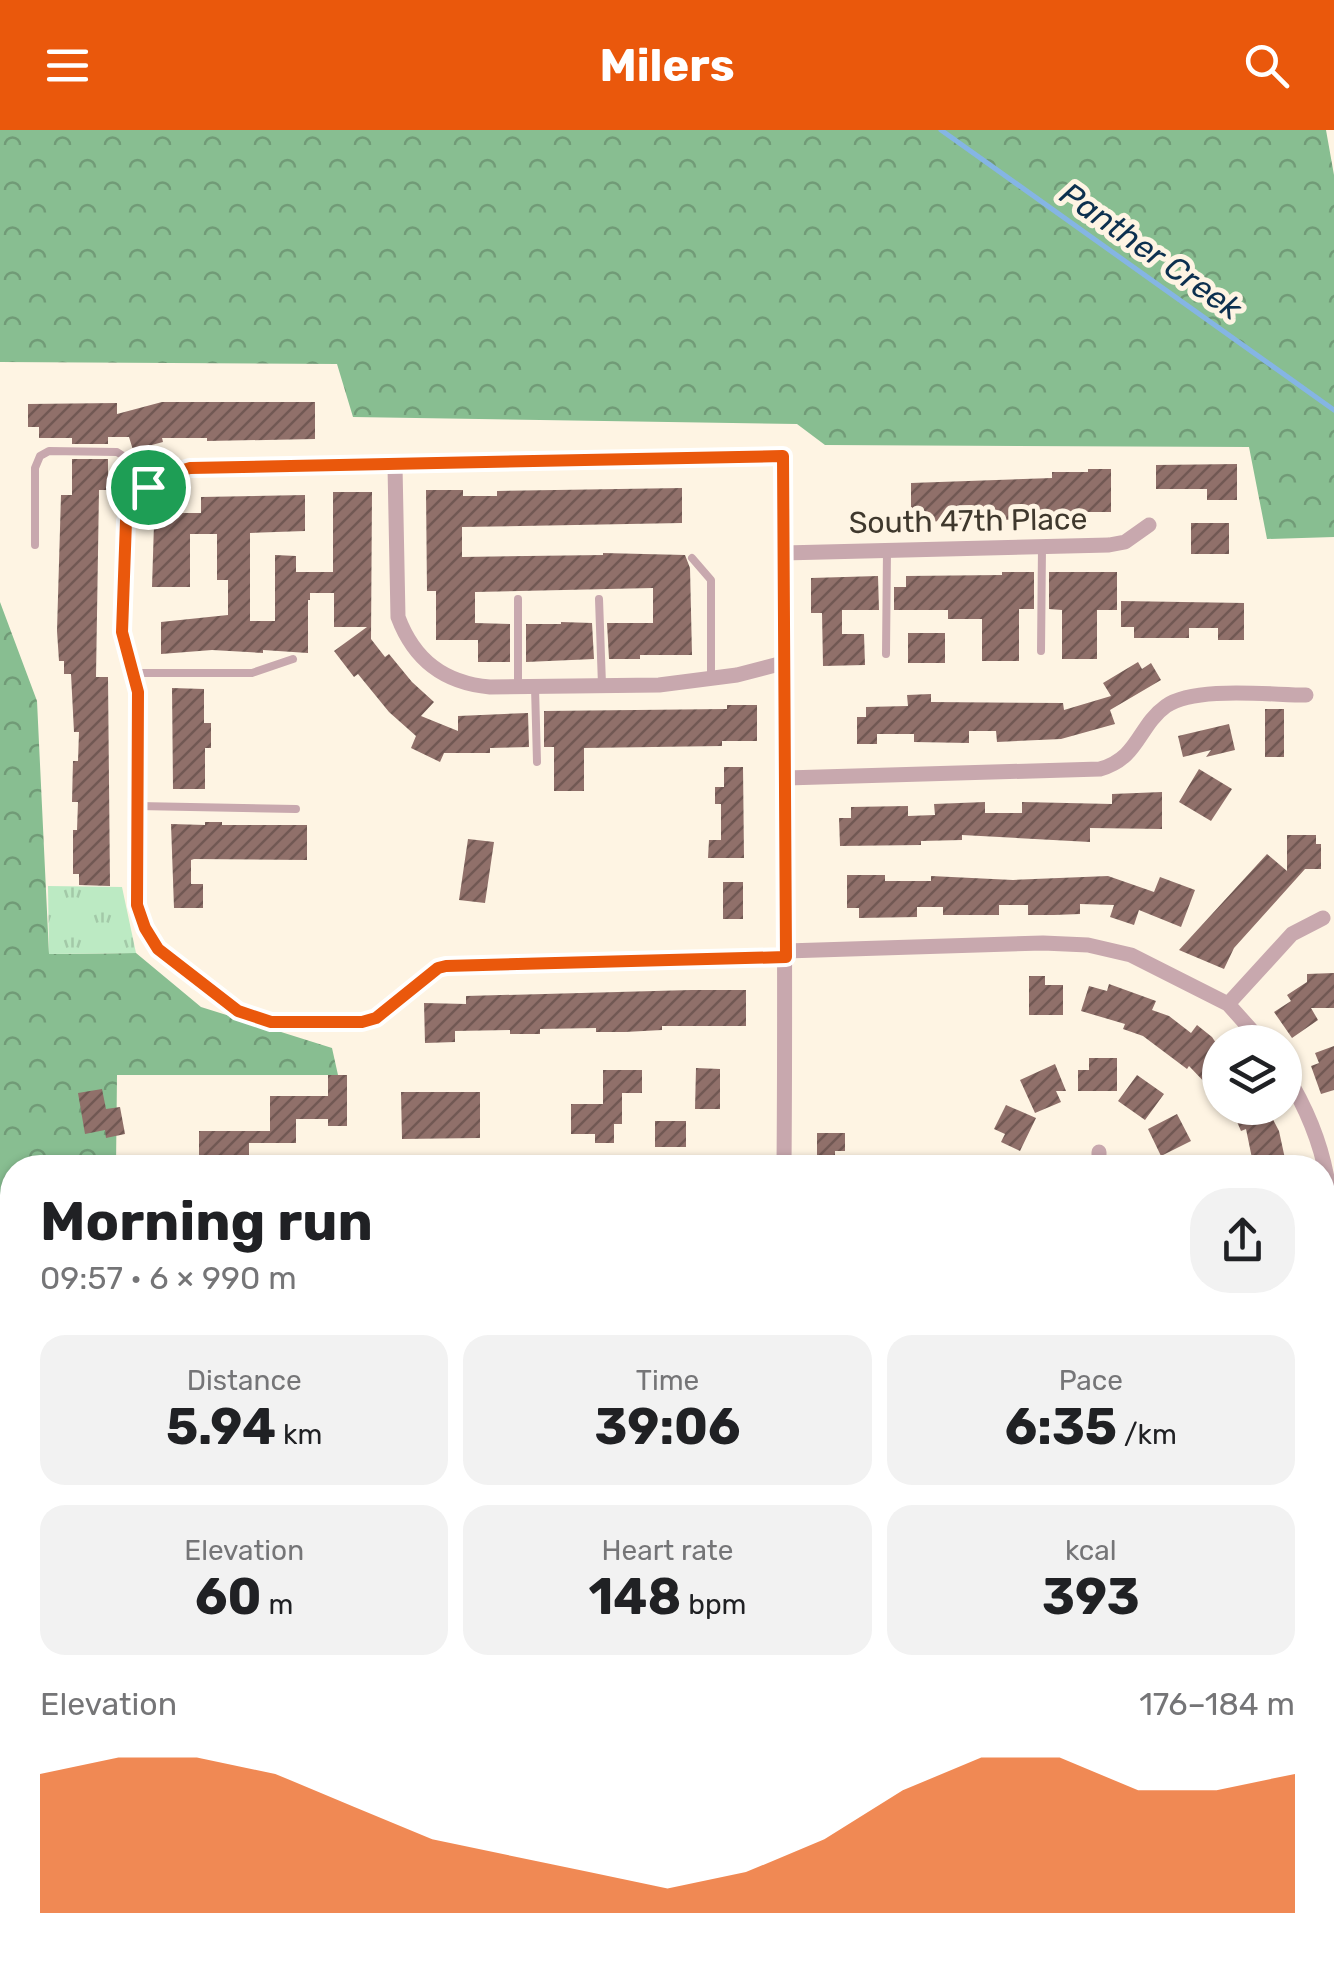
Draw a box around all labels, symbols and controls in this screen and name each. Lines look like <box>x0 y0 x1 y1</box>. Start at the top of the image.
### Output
icon: menu <box>40 38 95 93</box>
icon: search <box>1239 38 1294 93</box>
text: Milers <box>599 39 735 92</box>
water label: Panther Creek <box>1053 174 1250 328</box>
pin <box>106 445 191 530</box>
icon: arrive <box>121 460 176 515</box>
street label: South 47th Place <box>848 501 1088 541</box>
map controls <box>1202 1025 1302 1125</box>
button: layers <box>1202 1025 1302 1125</box>
button: share <box>1190 1188 1295 1293</box>
text: Morning run <box>40 1189 373 1254</box>
text: 09:57 · 6 × 990 m <box>40 1259 297 1297</box>
text: Distance <box>187 1364 302 1397</box>
text: Time <box>636 1364 699 1397</box>
text: Pace <box>1059 1364 1123 1397</box>
text: 5.94 <box>166 1397 276 1457</box>
text: 39:06 <box>594 1397 741 1457</box>
text: 6:35 <box>1005 1397 1117 1457</box>
text: km <box>276 1418 322 1451</box>
text: /km <box>1117 1418 1177 1451</box>
text: Elevation <box>184 1534 304 1567</box>
text: Heart rate <box>602 1534 733 1567</box>
text: kcal <box>1065 1534 1117 1567</box>
text: 60 <box>195 1567 262 1627</box>
text: 148 <box>589 1567 681 1627</box>
text: 393 <box>1042 1567 1140 1627</box>
text: m <box>262 1588 293 1621</box>
text: bpm <box>681 1588 746 1621</box>
text: Elevation <box>40 1685 177 1723</box>
text: 176–184 m <box>1139 1685 1295 1723</box>

